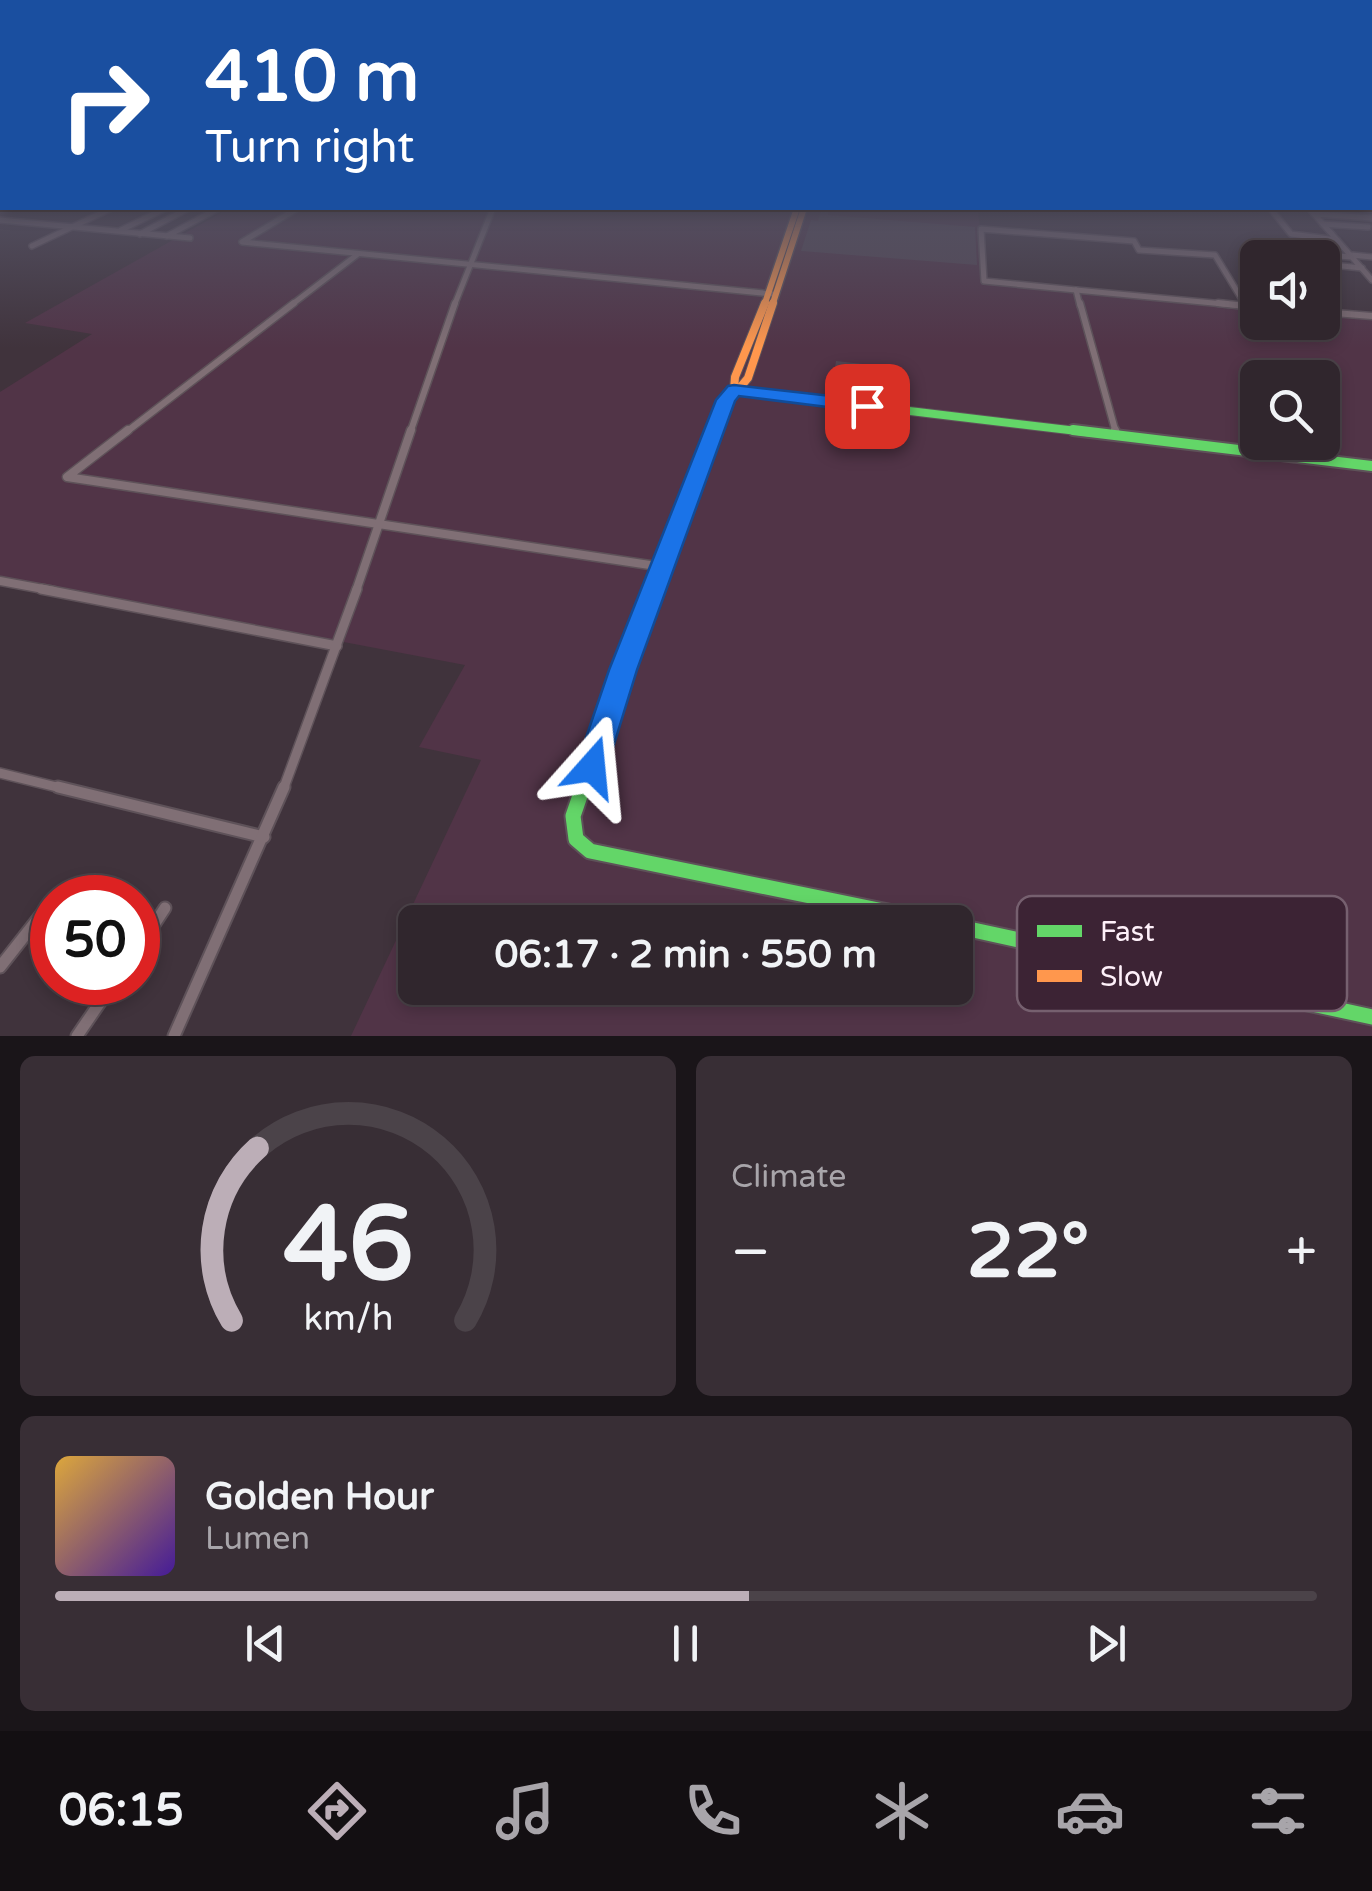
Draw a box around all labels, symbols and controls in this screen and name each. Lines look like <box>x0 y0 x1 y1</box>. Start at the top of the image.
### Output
text: 410 m <box>205 36 419 120</box>
icon: right <box>40 40 170 170</box>
text: Turn right <box>205 121 414 175</box>
map controls <box>1240 240 1340 460</box>
button: sound <box>1240 240 1340 340</box>
button: search <box>1240 360 1340 460</box>
pin <box>825 364 910 449</box>
icon: arrive <box>840 379 895 434</box>
position arrow <box>540 715 644 819</box>
speed limit sign: 50 <box>30 875 160 1005</box>
legend <box>1017 896 1347 1011</box>
text: Fast <box>1100 915 1155 949</box>
text: 06:17 · 2 min · 550 m <box>494 932 877 978</box>
text: Slow <box>1100 960 1163 994</box>
text: Climate <box>731 1158 846 1196</box>
text: 46 <box>283 1183 413 1308</box>
text: 22° <box>967 1207 1089 1297</box>
text: − <box>731 1220 770 1286</box>
text: + <box>1286 1220 1317 1286</box>
text: km/h <box>303 1297 393 1340</box>
text: Golden Hour <box>205 1474 434 1520</box>
text: Lumen <box>205 1520 310 1558</box>
icon: previous <box>238 1616 293 1671</box>
icon: pause <box>658 1616 713 1671</box>
icon: next <box>1079 1616 1134 1671</box>
icon: directions <box>302 1776 372 1846</box>
icon: music <box>490 1776 560 1846</box>
icon: phone <box>678 1776 748 1846</box>
icon: climate <box>867 1776 937 1846</box>
icon: car <box>1055 1776 1125 1846</box>
icon: filters <box>1243 1776 1313 1846</box>
text: 06:15 <box>59 1784 184 1838</box>

